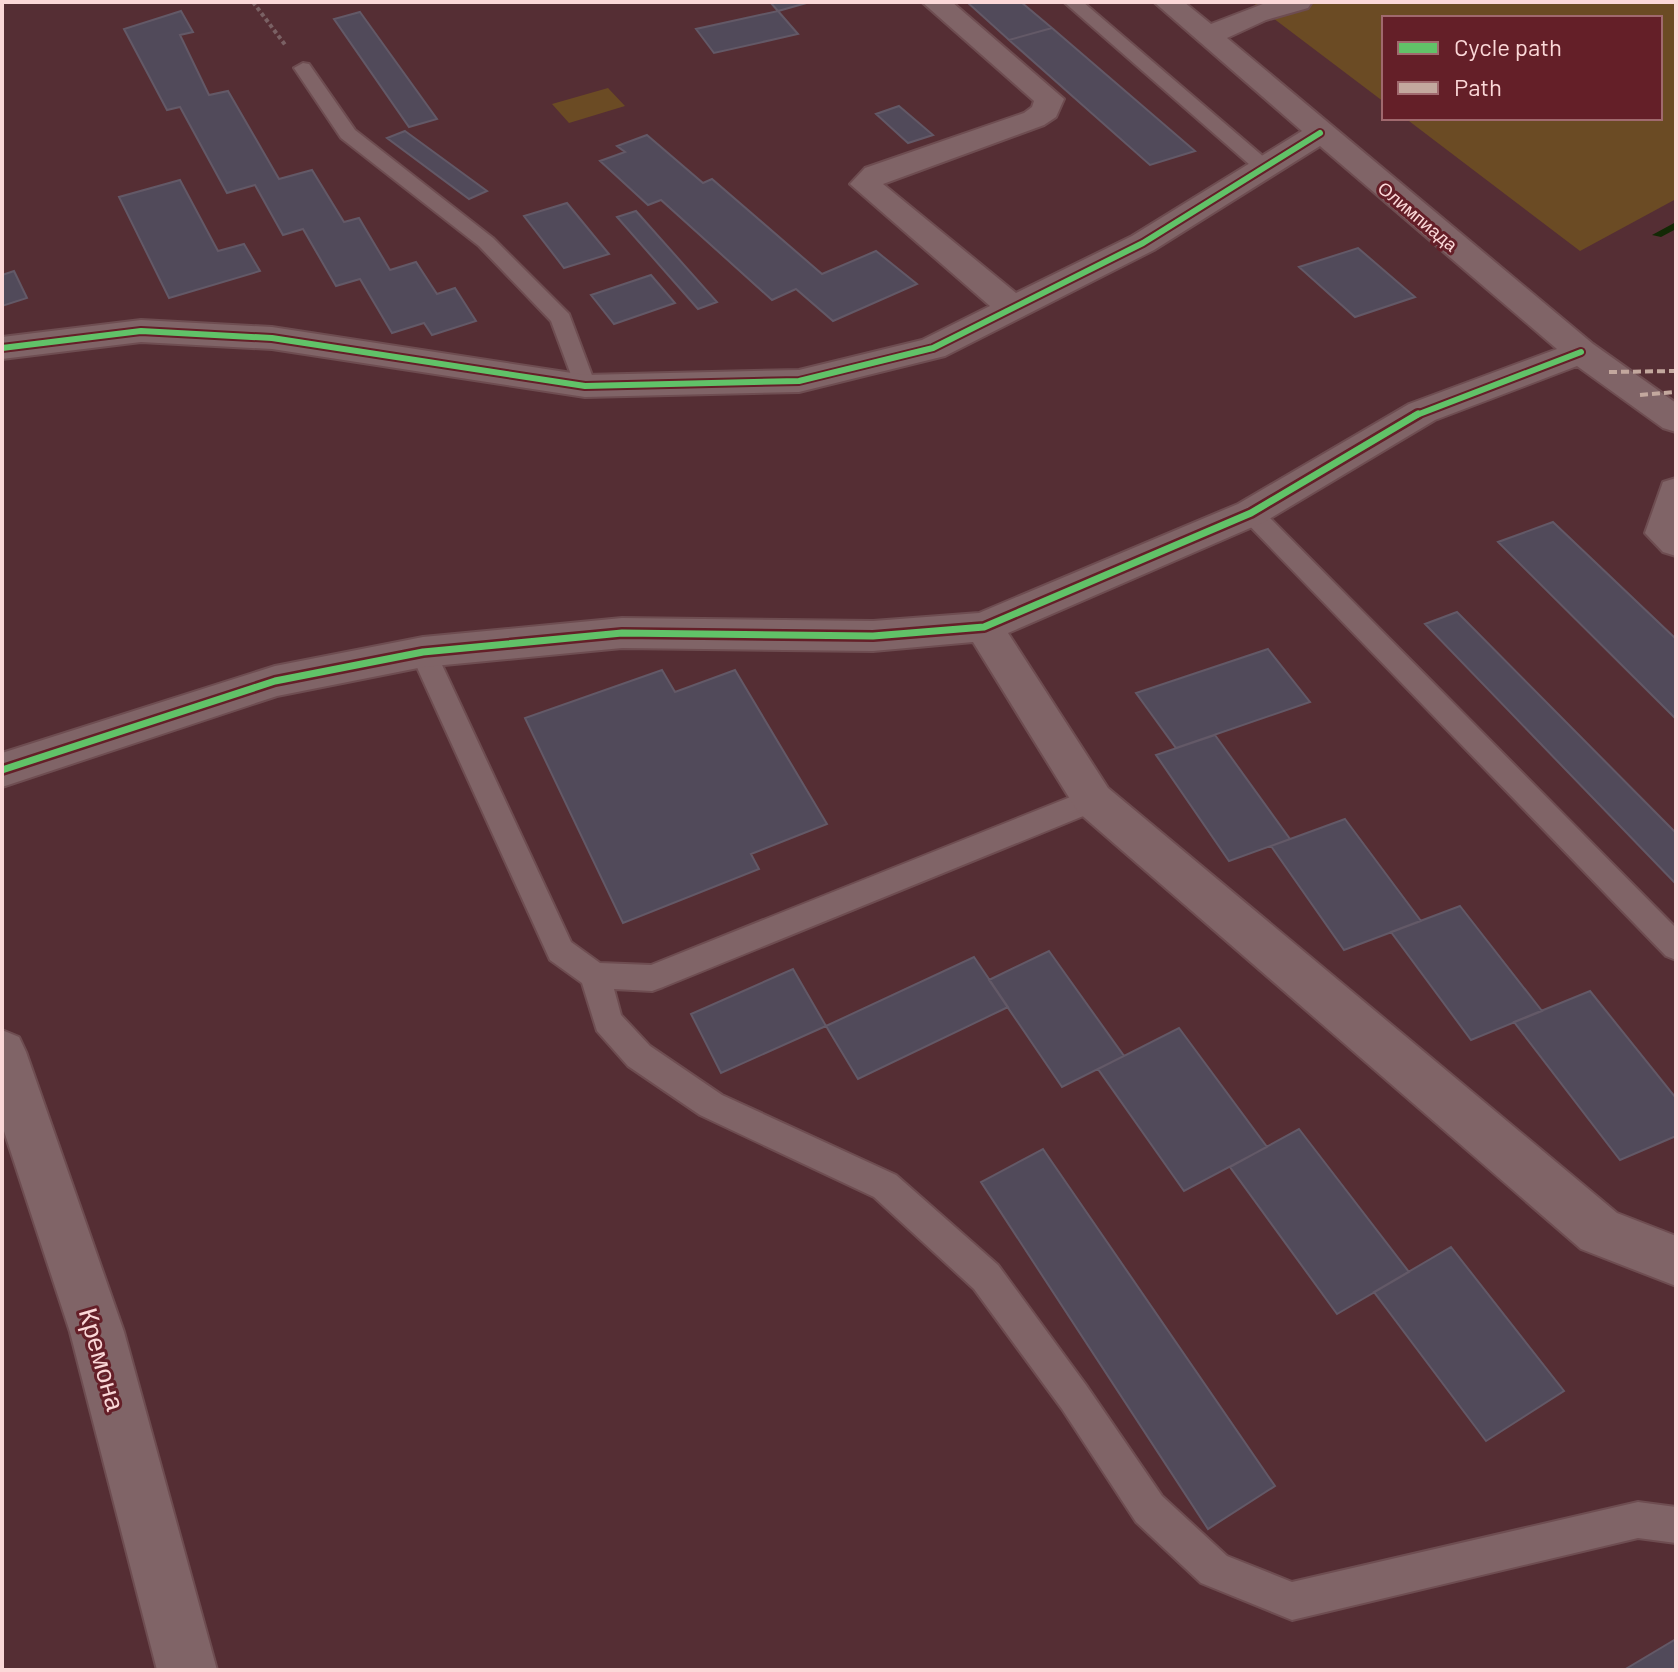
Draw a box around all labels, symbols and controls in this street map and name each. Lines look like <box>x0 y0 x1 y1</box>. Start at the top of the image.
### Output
legend <box>1382 16 1662 120</box>
text: Cycle path <box>1454 32 1562 61</box>
text: Path <box>1454 72 1502 101</box>
street label: Олимпиада <box>1374 176 1463 256</box>
street label: Кремона <box>74 1304 133 1414</box>

